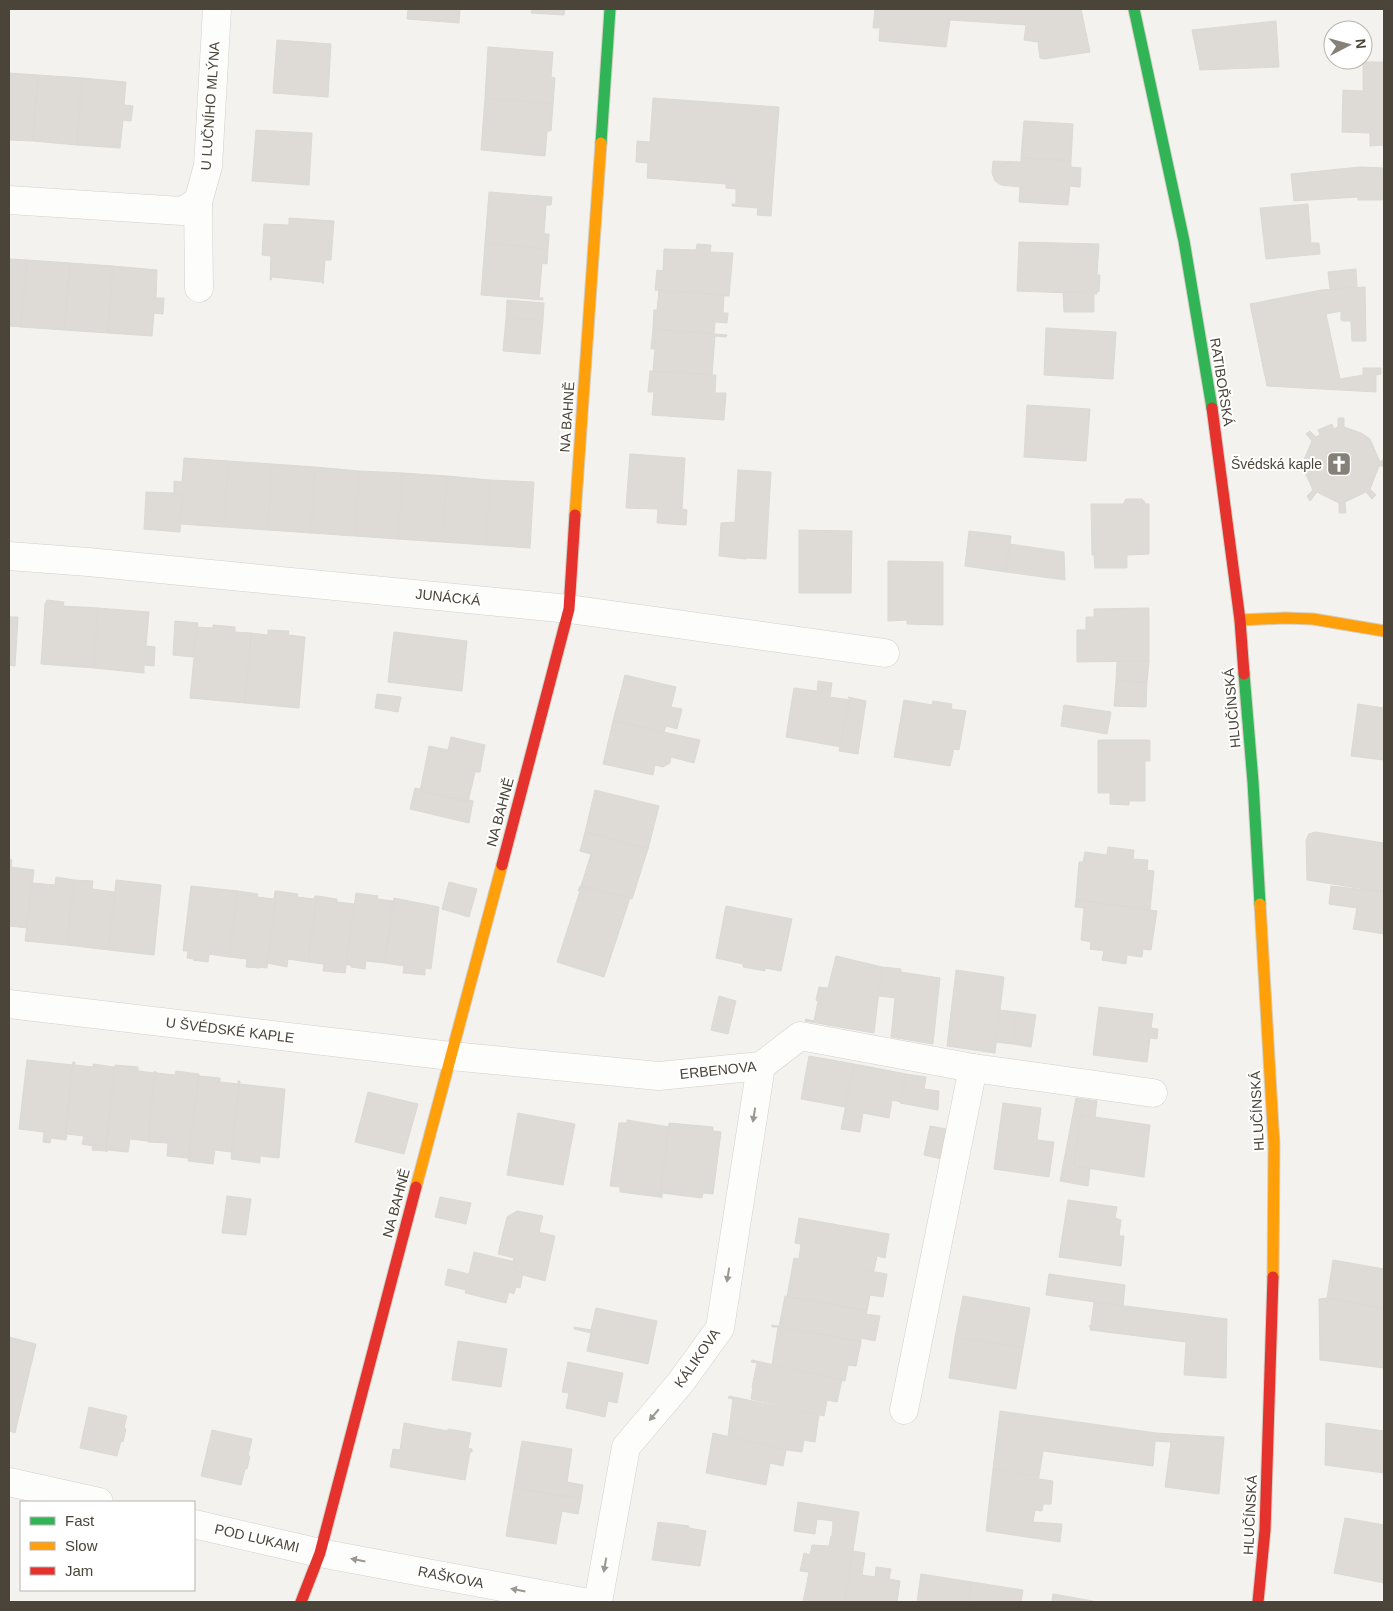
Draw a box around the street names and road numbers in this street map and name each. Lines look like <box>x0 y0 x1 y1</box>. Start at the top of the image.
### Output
street label: U LUČNÍHO MLÝNA <box>198 40 223 171</box>
street label: RATIBOŘSKÁ <box>1207 337 1237 428</box>
street label: NA BAHNĚ <box>557 381 577 453</box>
street label: JUNÁCKÁ <box>415 586 482 608</box>
street label: HLUČÍNSKÁ <box>1220 667 1243 749</box>
street label: NA BAHNĚ <box>483 776 517 848</box>
street label: U ŠVÉDSKÉ KAPLE <box>165 1014 295 1046</box>
street label: ERBENOVA <box>679 1058 758 1082</box>
street label: HLUČÍNSKÁ <box>1247 1070 1267 1151</box>
street label: NA BAHNĚ <box>379 1167 413 1239</box>
street label: KÁLIKOVA <box>671 1325 723 1391</box>
street label: HLUČÍNSKÁ <box>1240 1474 1260 1555</box>
street label: POD LUKAMI <box>213 1520 301 1556</box>
street label: RAŠKOVA <box>417 1563 486 1591</box>

